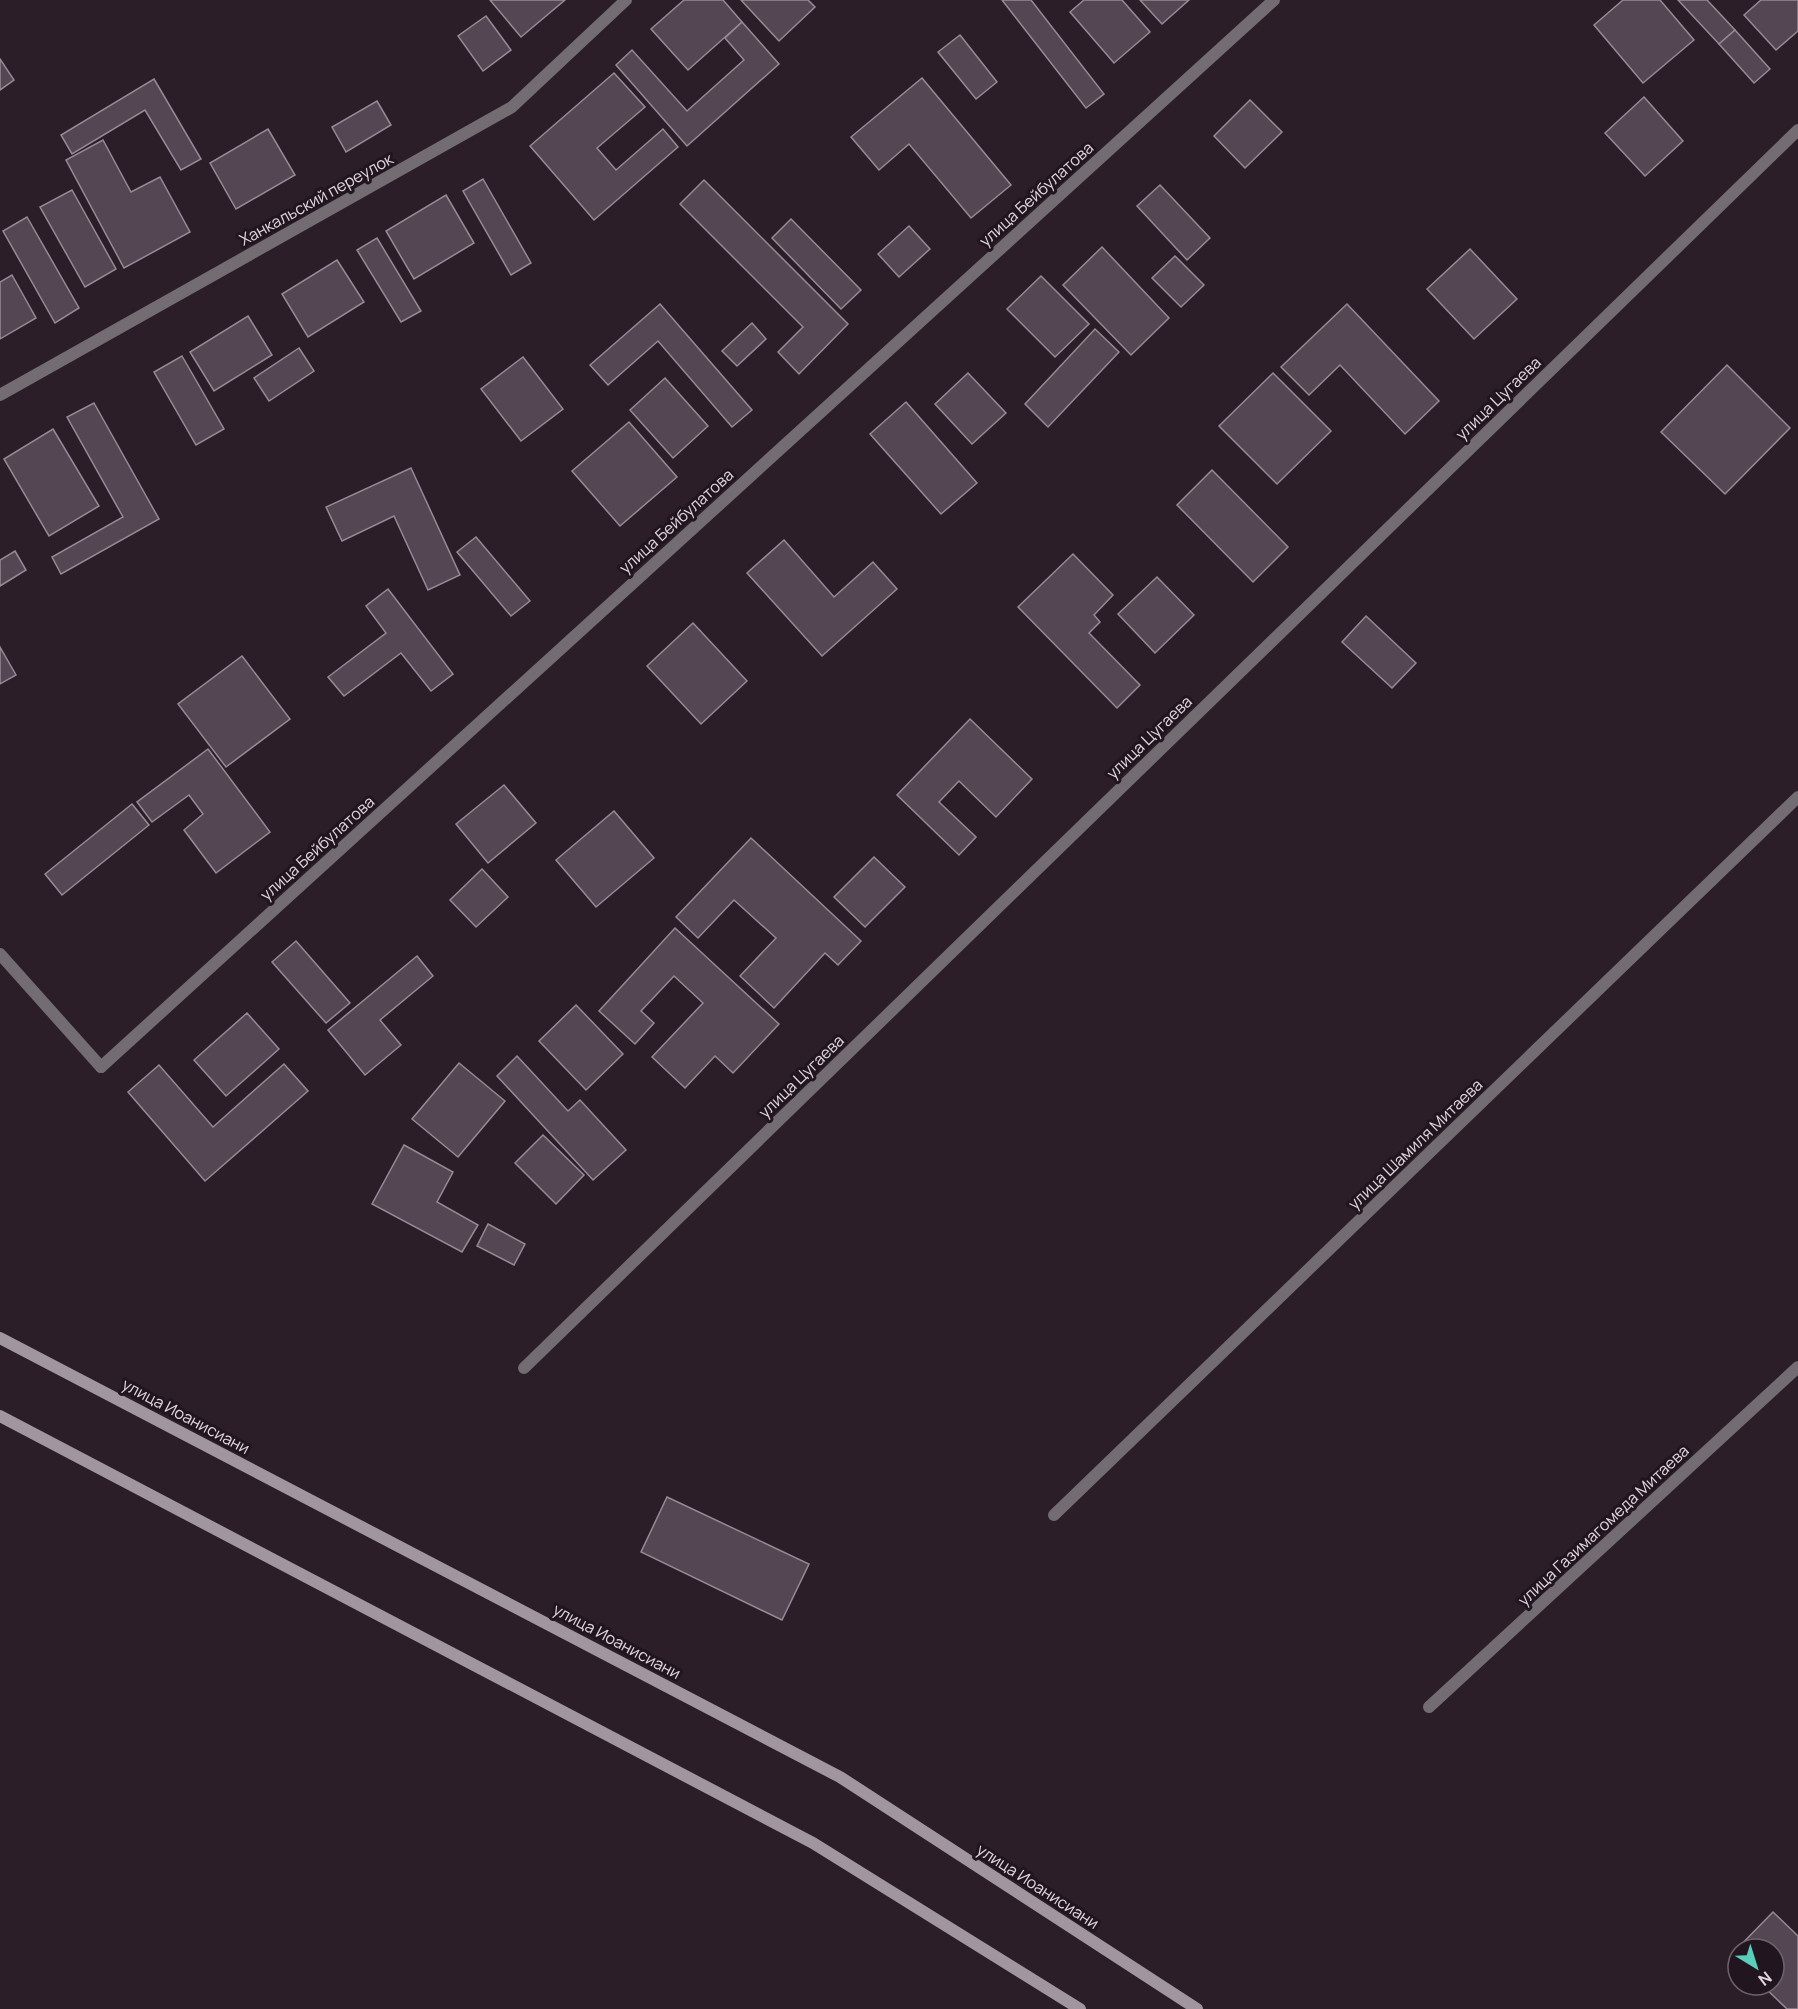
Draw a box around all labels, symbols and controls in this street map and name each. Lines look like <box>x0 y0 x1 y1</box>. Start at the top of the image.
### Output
street label: улица Бейбулатова <box>974 137 1098 251</box>
street label: Ханкальский переулок <box>235 147 398 250</box>
street label: улица Цугаева <box>1450 351 1546 445</box>
street label: улица Бейбулатова <box>614 464 738 578</box>
street label: улица Цугаева <box>1101 690 1197 784</box>
street label: улица Бейбулатова <box>255 791 379 905</box>
street label: улица Цугаева <box>753 1029 849 1123</box>
street label: улица Шамиля Митаева <box>1343 1074 1487 1214</box>
street label: улица Иоанисиани <box>118 1373 254 1459</box>
street label: улица Газимагомеда Митаева <box>1513 1440 1693 1610</box>
street label: улица Иоанисиани <box>549 1598 685 1684</box>
street label: улица Иоанисиани <box>973 1838 1103 1934</box>
north arrow <box>1726 1937 1786 1997</box>
text: N <box>1754 1967 1777 1991</box>

